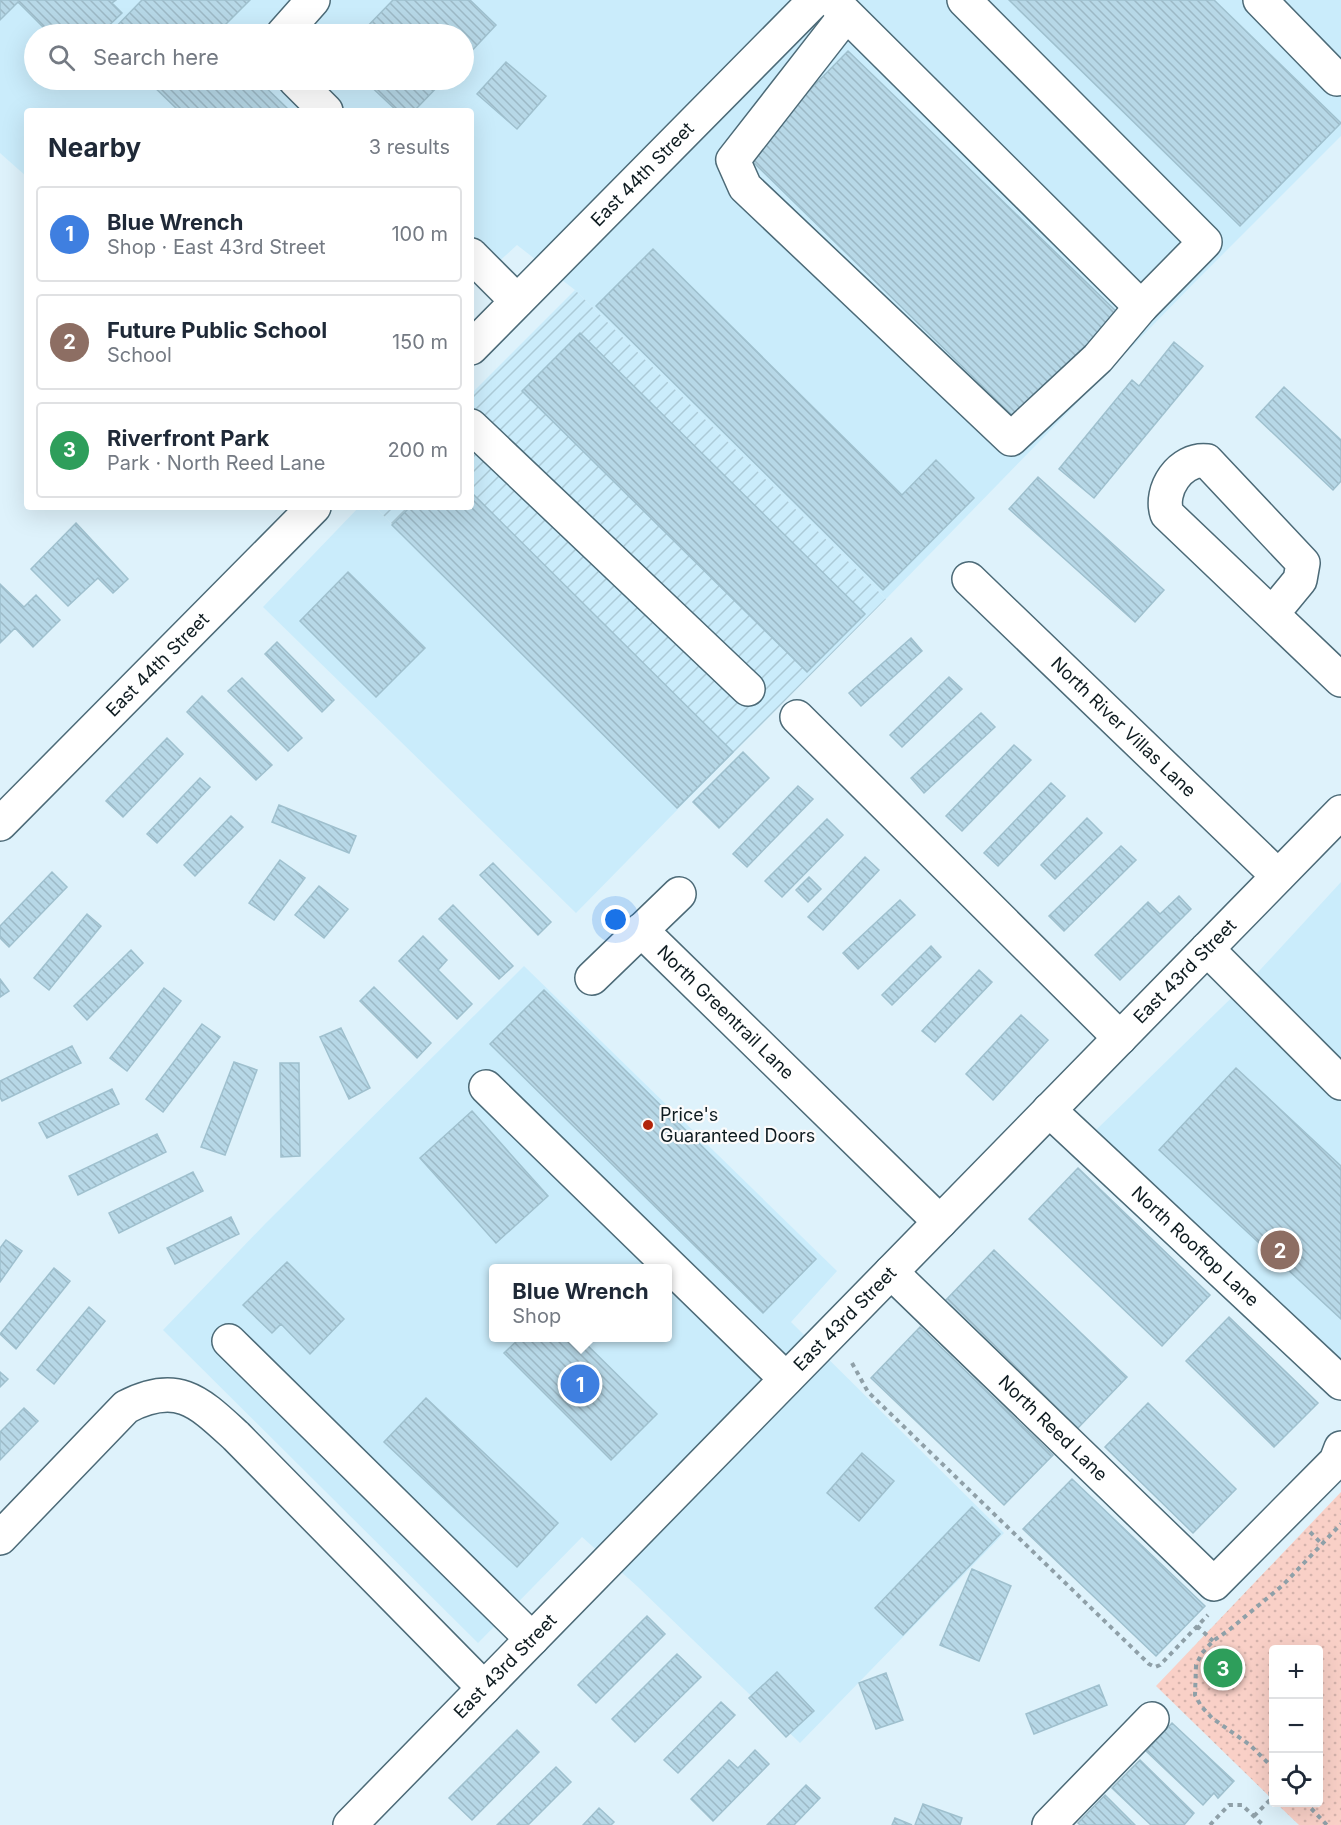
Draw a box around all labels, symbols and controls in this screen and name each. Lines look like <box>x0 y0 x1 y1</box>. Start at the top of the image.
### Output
search box <box>24 24 474 90</box>
icon: search <box>45 41 78 74</box>
text: Search here <box>93 44 219 70</box>
street label: East 44th Street <box>587 118 698 230</box>
text: Nearby <box>48 132 141 163</box>
text: 3 results <box>369 135 450 159</box>
text: Blue Wrench <box>107 209 243 235</box>
text: 1 <box>65 222 74 246</box>
text: 100 m <box>391 222 448 246</box>
text: Shop · East 43rd Street <box>107 235 326 259</box>
text: Future Public School <box>107 317 327 343</box>
text: 2 <box>63 330 76 354</box>
text: 150 m <box>392 330 448 354</box>
text: School <box>107 343 172 367</box>
text: Riverfront Park <box>107 425 269 451</box>
text: 3 <box>63 438 76 462</box>
text: 200 m <box>387 438 448 462</box>
text: Park · North Reed Lane <box>107 451 326 475</box>
street label: East 44th Street <box>102 608 213 721</box>
street label: North River Villas Lane <box>1047 653 1200 801</box>
your location <box>601 905 630 934</box>
street label: East 43rd Street <box>1129 915 1240 1028</box>
street label: North Greentrail Lane <box>653 941 798 1083</box>
place label: Price's Guaranteed Doors <box>660 1104 815 1146</box>
marker: Price's Guaranteed Doors <box>641 1118 655 1132</box>
street label: North Rooftop Lane <box>1128 1182 1263 1311</box>
pin: 2 <box>1260 1228 1300 1272</box>
street label: East 43rd Street <box>789 1262 900 1375</box>
popup <box>489 1264 672 1342</box>
text: Blue Wrench <box>512 1278 649 1304</box>
text: Shop <box>512 1304 561 1328</box>
pin: 1 <box>560 1362 600 1406</box>
street label: North Reed Lane <box>994 1371 1112 1485</box>
street label: East 43rd Street <box>449 1609 561 1722</box>
map controls <box>1269 1645 1323 1807</box>
button: + <box>1269 1645 1323 1699</box>
pin: 3 <box>1204 1646 1242 1690</box>
button: − <box>1269 1699 1323 1753</box>
button: locate <box>1269 1753 1323 1807</box>

